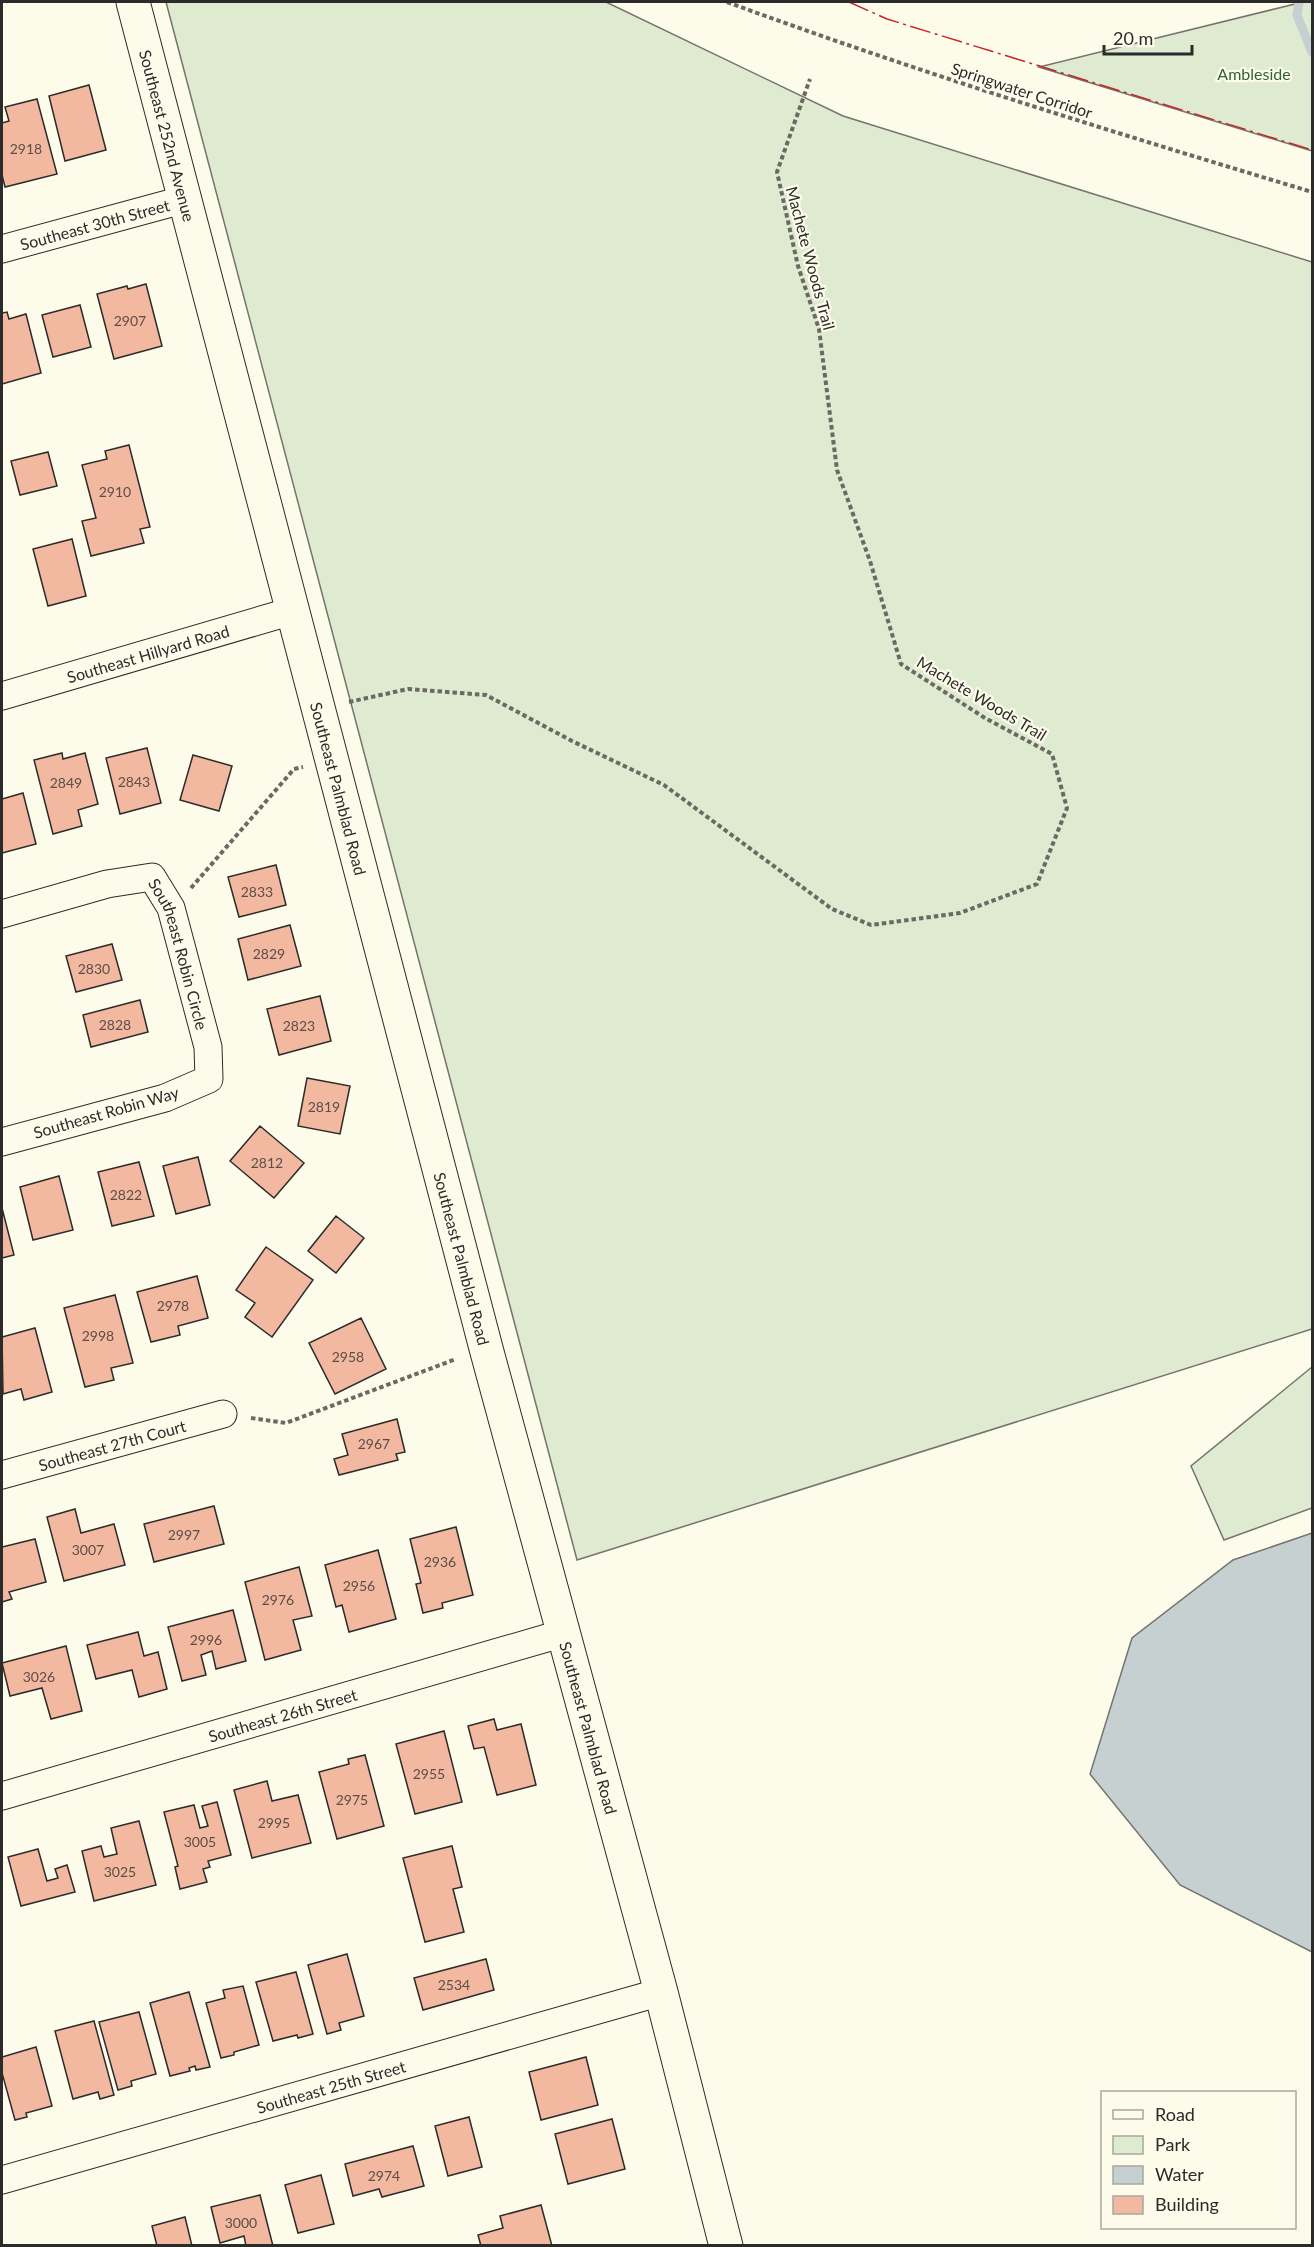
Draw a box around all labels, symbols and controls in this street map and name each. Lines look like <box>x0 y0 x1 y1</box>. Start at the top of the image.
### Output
scale bar <box>1104 18 1192 56</box>
text: 20 m <box>1113 27 1153 49</box>
street label: Southeast 252nd Avenue <box>136 48 200 223</box>
street label: Springwater Corridor <box>949 58 1095 122</box>
park label: Ambleside <box>1217 64 1291 83</box>
house number: 2918 <box>10 140 42 157</box>
street label: Machete Woods Trail <box>783 184 839 332</box>
street label: Southeast 30th Street <box>18 194 172 253</box>
house number: 2907 <box>114 312 146 329</box>
house number: 2910 <box>99 483 131 500</box>
street label: Southeast Hillyard Road <box>64 620 231 686</box>
street label: Machete Woods Trail <box>914 652 1050 744</box>
street label: Southeast Palmblad Road <box>307 700 371 877</box>
house number: 2843 <box>118 773 150 790</box>
house number: 2849 <box>50 774 82 791</box>
street label: Southeast Robin Circle <box>145 874 212 1032</box>
house number: 2833 <box>241 883 273 900</box>
house number: 2829 <box>253 945 285 962</box>
house number: 2830 <box>78 960 110 977</box>
house number: 2828 <box>99 1016 131 1033</box>
house number: 2823 <box>283 1017 315 1034</box>
street label: Southeast Robin Way <box>31 1082 182 1142</box>
house number: 2819 <box>308 1098 340 1115</box>
house number: 2812 <box>251 1154 283 1171</box>
street label: Southeast Palmblad Road <box>431 1170 494 1347</box>
house number: 2822 <box>110 1186 142 1203</box>
house number: 2978 <box>157 1297 189 1314</box>
house number: 2998 <box>82 1327 114 1344</box>
house number: 2958 <box>332 1348 364 1365</box>
street label: Southeast 27th Court <box>36 1415 188 1474</box>
house number: 2967 <box>358 1435 390 1452</box>
house number: 2997 <box>168 1526 200 1543</box>
house number: 3007 <box>72 1541 104 1558</box>
house number: 2936 <box>424 1553 456 1570</box>
house number: 2956 <box>343 1577 375 1594</box>
house number: 2976 <box>262 1591 294 1608</box>
house number: 2996 <box>190 1631 222 1648</box>
street label: Southeast Palmblad Road <box>557 1639 622 1816</box>
house number: 3026 <box>23 1668 55 1685</box>
street label: Southeast 26th Street <box>206 1684 359 1745</box>
house number: 2955 <box>413 1765 445 1782</box>
house number: 2975 <box>336 1791 368 1808</box>
house number: 2995 <box>258 1814 290 1831</box>
house number: 3005 <box>184 1833 216 1850</box>
house number: 3025 <box>104 1863 136 1880</box>
house number: 2534 <box>438 1976 470 1993</box>
street label: Southeast 25th Street <box>254 2056 408 2116</box>
legend <box>1101 2091 1296 2229</box>
text: Road <box>1155 2103 1195 2125</box>
text: Park <box>1155 2133 1191 2155</box>
text: Water <box>1155 2163 1204 2185</box>
house number: 2974 <box>368 2167 400 2184</box>
text: Building <box>1155 2193 1219 2215</box>
house number: 3000 <box>225 2214 257 2231</box>

